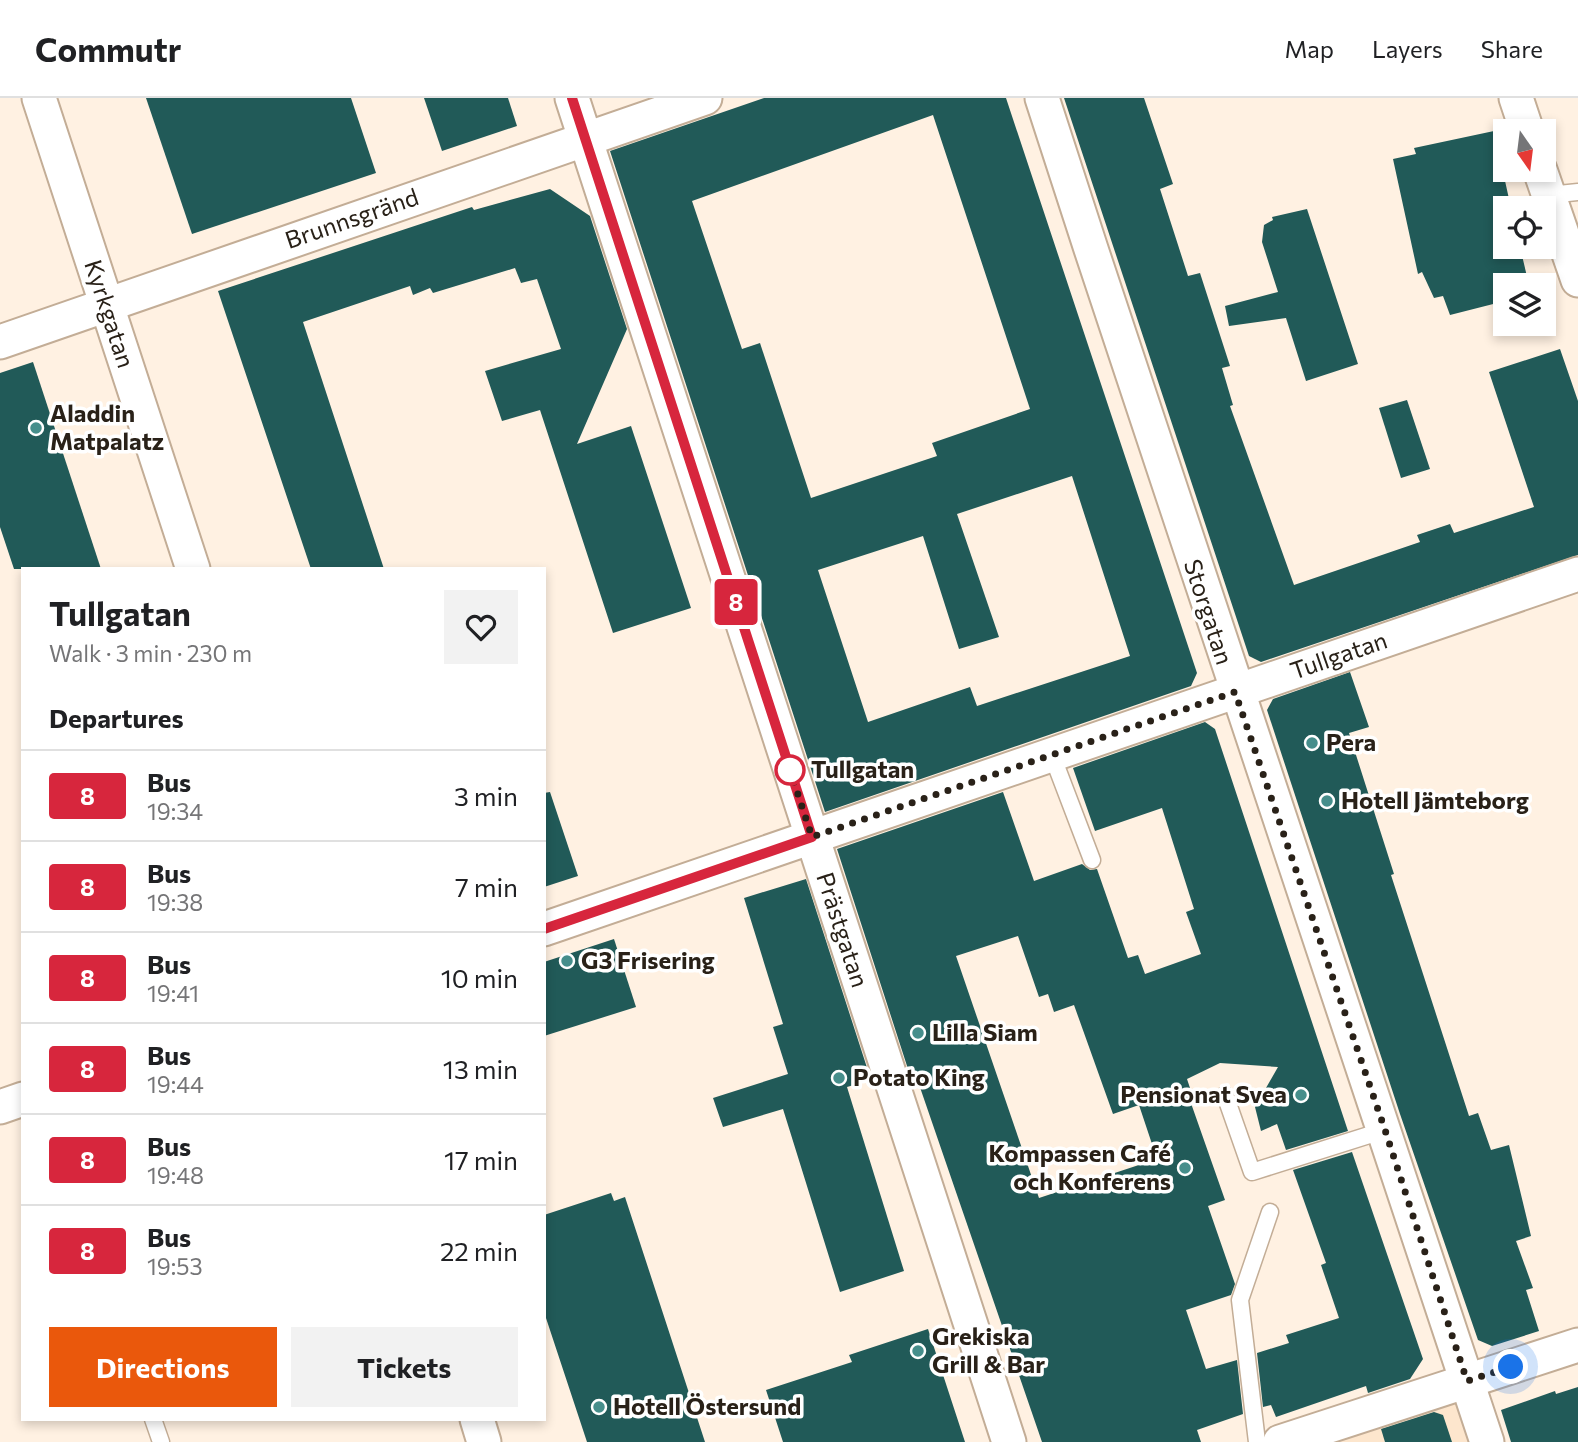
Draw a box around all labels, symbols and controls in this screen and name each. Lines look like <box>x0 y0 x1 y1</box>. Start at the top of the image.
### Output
text: Commutr <box>35 28 181 69</box>
text: Map <box>1285 34 1334 63</box>
text: Layers <box>1372 34 1443 63</box>
text: Share <box>1481 34 1543 63</box>
north arrow <box>1493 119 1556 182</box>
map controls <box>1493 119 1556 336</box>
street label: Brunnsgränd <box>281 181 422 254</box>
button: locate <box>1493 196 1556 259</box>
street label: Kyrkgatan <box>79 256 141 371</box>
button: layers <box>1493 273 1556 336</box>
place label: Aladdin Matpalatz <box>50 398 164 455</box>
marker: Aladdin Matpalatz <box>28 420 44 436</box>
street label: Storgatan <box>1179 555 1240 668</box>
line badge: 8 <box>713 579 759 625</box>
text: 8 <box>729 587 743 616</box>
button: heart <box>444 590 518 664</box>
text: Tullgatan <box>49 592 191 633</box>
street label: Tullgatan <box>1286 625 1391 685</box>
text: Walk · 3 min · 230 m <box>49 639 252 667</box>
text: Departures <box>49 702 184 733</box>
place label: Pera <box>1326 727 1376 756</box>
marker: Pera <box>1304 735 1320 751</box>
place label: Tullgatan <box>811 754 914 783</box>
marker: Tullgatan <box>775 755 805 785</box>
text: Bus <box>147 766 191 797</box>
text: 3 min <box>454 780 518 811</box>
text: 8 <box>80 781 95 810</box>
place label: Hotell Jämteborg <box>1341 785 1529 814</box>
marker: Hotell Jämteborg <box>1319 793 1335 809</box>
text: 19:34 <box>147 797 203 825</box>
text: Bus <box>147 857 191 888</box>
street label: Prästgatan <box>811 868 876 991</box>
text: 7 min <box>455 871 518 902</box>
text: 8 <box>80 872 95 901</box>
text: 19:38 <box>147 888 203 916</box>
place label: G3 Frisering <box>581 945 715 974</box>
text: Bus <box>147 948 191 979</box>
marker: G3 Frisering <box>559 953 575 969</box>
text: 10 min <box>441 962 518 993</box>
text: 8 <box>80 963 95 992</box>
text: 19:41 <box>147 979 199 1007</box>
place label: Lilla Siam <box>932 1017 1038 1046</box>
marker: Lilla Siam <box>910 1025 926 1041</box>
text: Bus <box>147 1039 191 1070</box>
text: 13 min <box>443 1053 518 1084</box>
text: 8 <box>80 1054 95 1083</box>
place label: Potato King <box>853 1062 985 1091</box>
text: 19:44 <box>147 1070 204 1098</box>
marker: Potato King <box>831 1070 847 1086</box>
place label: Pensionat Svea <box>1120 1079 1287 1108</box>
marker: Pensionat Svea <box>1293 1087 1309 1103</box>
text: Bus <box>147 1130 191 1161</box>
place label: Kompassen Café och Konferens <box>989 1138 1171 1195</box>
text: 17 min <box>444 1144 518 1175</box>
text: 8 <box>80 1145 95 1174</box>
marker: Kompassen Café och Konferens <box>1177 1160 1193 1176</box>
text: 19:48 <box>147 1161 204 1189</box>
text: Bus <box>147 1221 191 1252</box>
text: 22 min <box>440 1235 518 1266</box>
text: 8 <box>80 1236 95 1265</box>
text: 19:53 <box>147 1252 203 1280</box>
place label: Grekiska Grill & Bar <box>932 1321 1045 1378</box>
button: Directions <box>49 1327 277 1407</box>
button: Tickets <box>291 1327 518 1407</box>
marker: Grekiska Grill & Bar <box>910 1343 926 1359</box>
your location <box>1493 1349 1528 1384</box>
place label: Hotell Östersund <box>613 1391 801 1420</box>
marker: Hotell Östersund <box>591 1399 607 1415</box>

